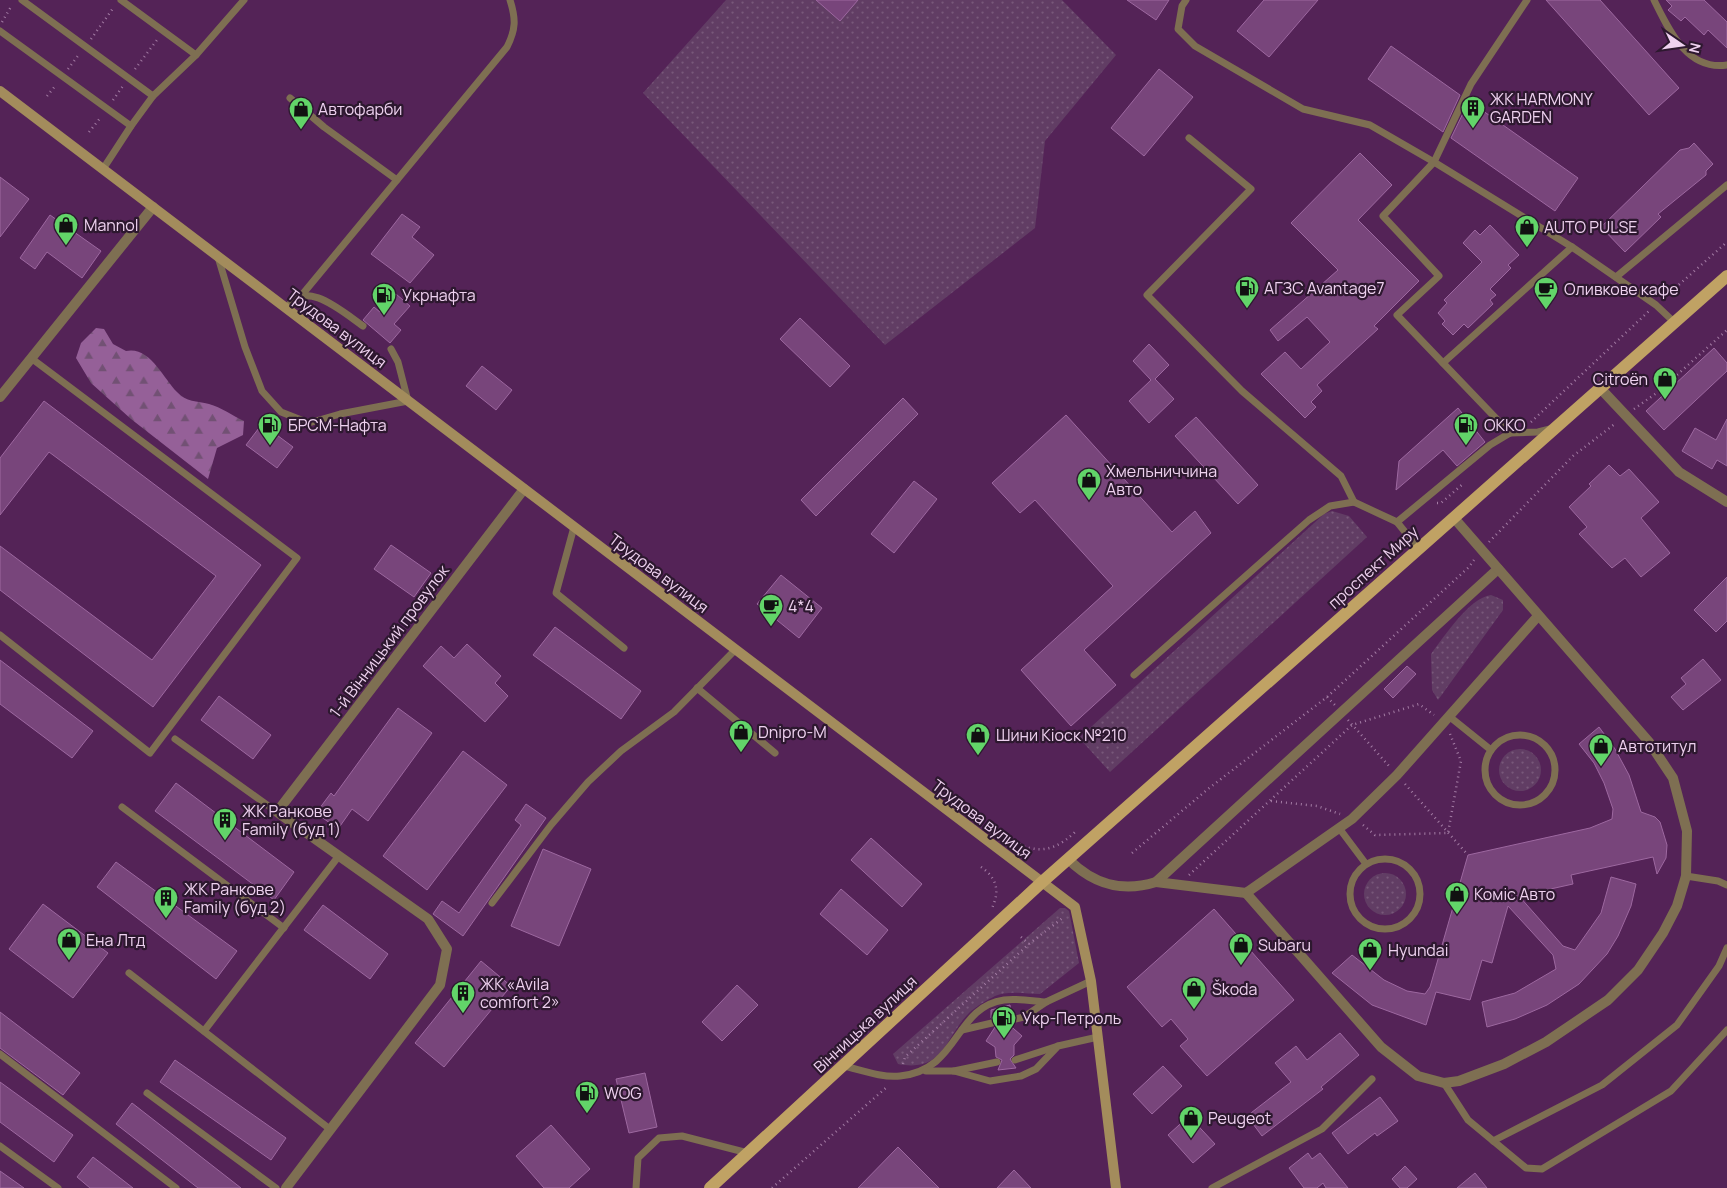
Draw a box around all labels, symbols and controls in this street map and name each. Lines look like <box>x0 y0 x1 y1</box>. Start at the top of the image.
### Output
north arrow <box>1657 20 1707 70</box>
text: N <box>1685 41 1706 55</box>
place label: ЖК HARMONY GARDEN <box>1490 88 1593 128</box>
building icon: ЖК HARMONY GARDEN <box>1460 95 1486 129</box>
shop icon: Автофарби <box>288 96 314 130</box>
place label: Автофарби <box>318 98 402 120</box>
shop icon: Mannol <box>53 212 79 246</box>
place label: Mannol <box>84 214 139 236</box>
shop icon: AUTO PULSE <box>1514 214 1540 248</box>
place label: AUTO PULSE <box>1544 216 1637 238</box>
fuel station icon: АГЗС Avantage7 <box>1234 275 1260 309</box>
cafe icon: Оливкове кафе <box>1533 276 1559 310</box>
place label: АГЗС Avantage7 <box>1264 277 1385 299</box>
place label: Оливкове кафе <box>1564 278 1679 300</box>
fuel station icon: Укрнафта <box>371 282 397 316</box>
street label: Трудова вулиця <box>283 283 391 373</box>
place label: Укрнафта <box>402 284 476 306</box>
shop icon: Citroën <box>1652 366 1678 400</box>
place label: Citroën <box>1593 368 1648 390</box>
fuel station icon: БРСМ-Нафта <box>257 412 283 446</box>
fuel station icon: ОККО <box>1453 412 1479 446</box>
place label: БРСМ-Нафта <box>288 414 387 436</box>
place label: ОККО <box>1484 414 1526 436</box>
place label: Хмельниччина Авто <box>1106 460 1217 500</box>
shop icon: Хмельниччина Авто <box>1076 467 1102 501</box>
street label: проспект Миру <box>1323 520 1423 614</box>
street label: Трудова вулиця <box>605 528 713 618</box>
street label: 1-й Вінницький провулок <box>324 559 454 722</box>
cafe icon: 4*4 <box>758 593 784 627</box>
place label: 4*4 <box>788 595 814 617</box>
shop icon: Dnipro-M <box>728 719 754 753</box>
place label: Dnipro-M <box>758 721 827 743</box>
shop icon: Шини Кіоск №210 <box>965 722 991 756</box>
place label: Шини Кіоск №210 <box>996 724 1127 746</box>
shop icon: Автотитул <box>1588 733 1614 767</box>
place label: Автотитул <box>1618 735 1696 757</box>
street label: Трудова вулиця <box>928 774 1036 864</box>
place label: ЖК Ранкове Family (буд 1) <box>242 800 341 840</box>
building icon: ЖК Ранкове Family (буд 1) <box>212 807 238 841</box>
place label: ЖК Ранкове Family (буд 2) <box>184 878 286 918</box>
shop icon: Коміс Авто <box>1444 881 1470 915</box>
place label: Коміс Авто <box>1474 883 1555 905</box>
building icon: ЖК Ранкове Family (буд 2) <box>153 885 179 919</box>
shop icon: Ена Лтд <box>56 927 82 961</box>
place label: Ена Лтд <box>86 929 146 951</box>
shop icon: Subaru <box>1228 932 1254 966</box>
place label: Subaru <box>1258 934 1311 956</box>
shop icon: Hyundai <box>1357 937 1383 971</box>
place label: Hyundai <box>1388 939 1448 961</box>
street label: Вінницька вулиця <box>809 970 921 1078</box>
place label: ЖК «Avila comfort 2» <box>480 973 560 1013</box>
shop icon: Škoda <box>1181 976 1207 1010</box>
place label: Škoda <box>1212 978 1257 1000</box>
building icon: ЖК «Avila comfort 2» <box>450 980 476 1014</box>
fuel station icon: Укр-Петроль <box>991 1005 1017 1039</box>
place label: Укр-Петроль <box>1022 1007 1121 1029</box>
fuel station icon: WOG <box>574 1080 600 1114</box>
place label: WOG <box>604 1082 642 1104</box>
shop icon: Peugeot <box>1178 1105 1204 1139</box>
place label: Peugeot <box>1208 1107 1271 1129</box>

